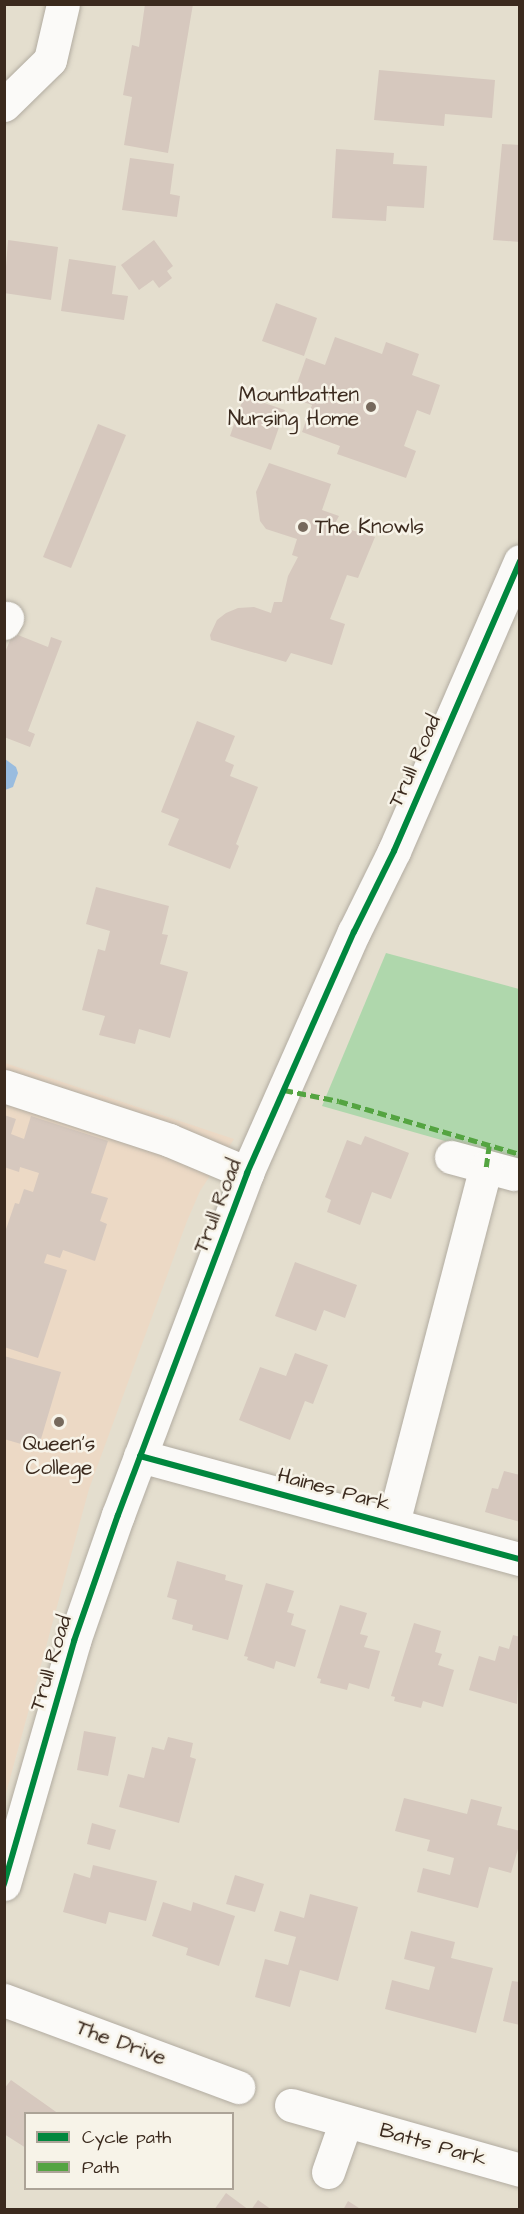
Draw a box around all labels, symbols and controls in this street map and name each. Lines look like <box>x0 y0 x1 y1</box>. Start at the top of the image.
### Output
place label: Mountbatten Nursing Home <box>228 382 359 432</box>
marker: Mountbatten Nursing Home <box>364 400 378 414</box>
place label: The Knowls <box>315 514 424 540</box>
marker: The Knowls <box>296 520 310 534</box>
street label: Trull Road <box>383 711 447 811</box>
street label: Trull Road <box>189 1155 247 1257</box>
marker: Queen's College <box>52 1415 66 1429</box>
place label: Queen's College <box>23 1431 95 1481</box>
street label: Haines Park <box>275 1463 393 1517</box>
street label: Trull Road <box>25 1612 77 1714</box>
street label: The Drive <box>73 2015 169 2071</box>
legend <box>24 2112 234 2190</box>
street label: Batts Park <box>377 2118 489 2172</box>
text: Cycle path <box>82 2125 171 2150</box>
text: Path <box>82 2155 119 2180</box>

